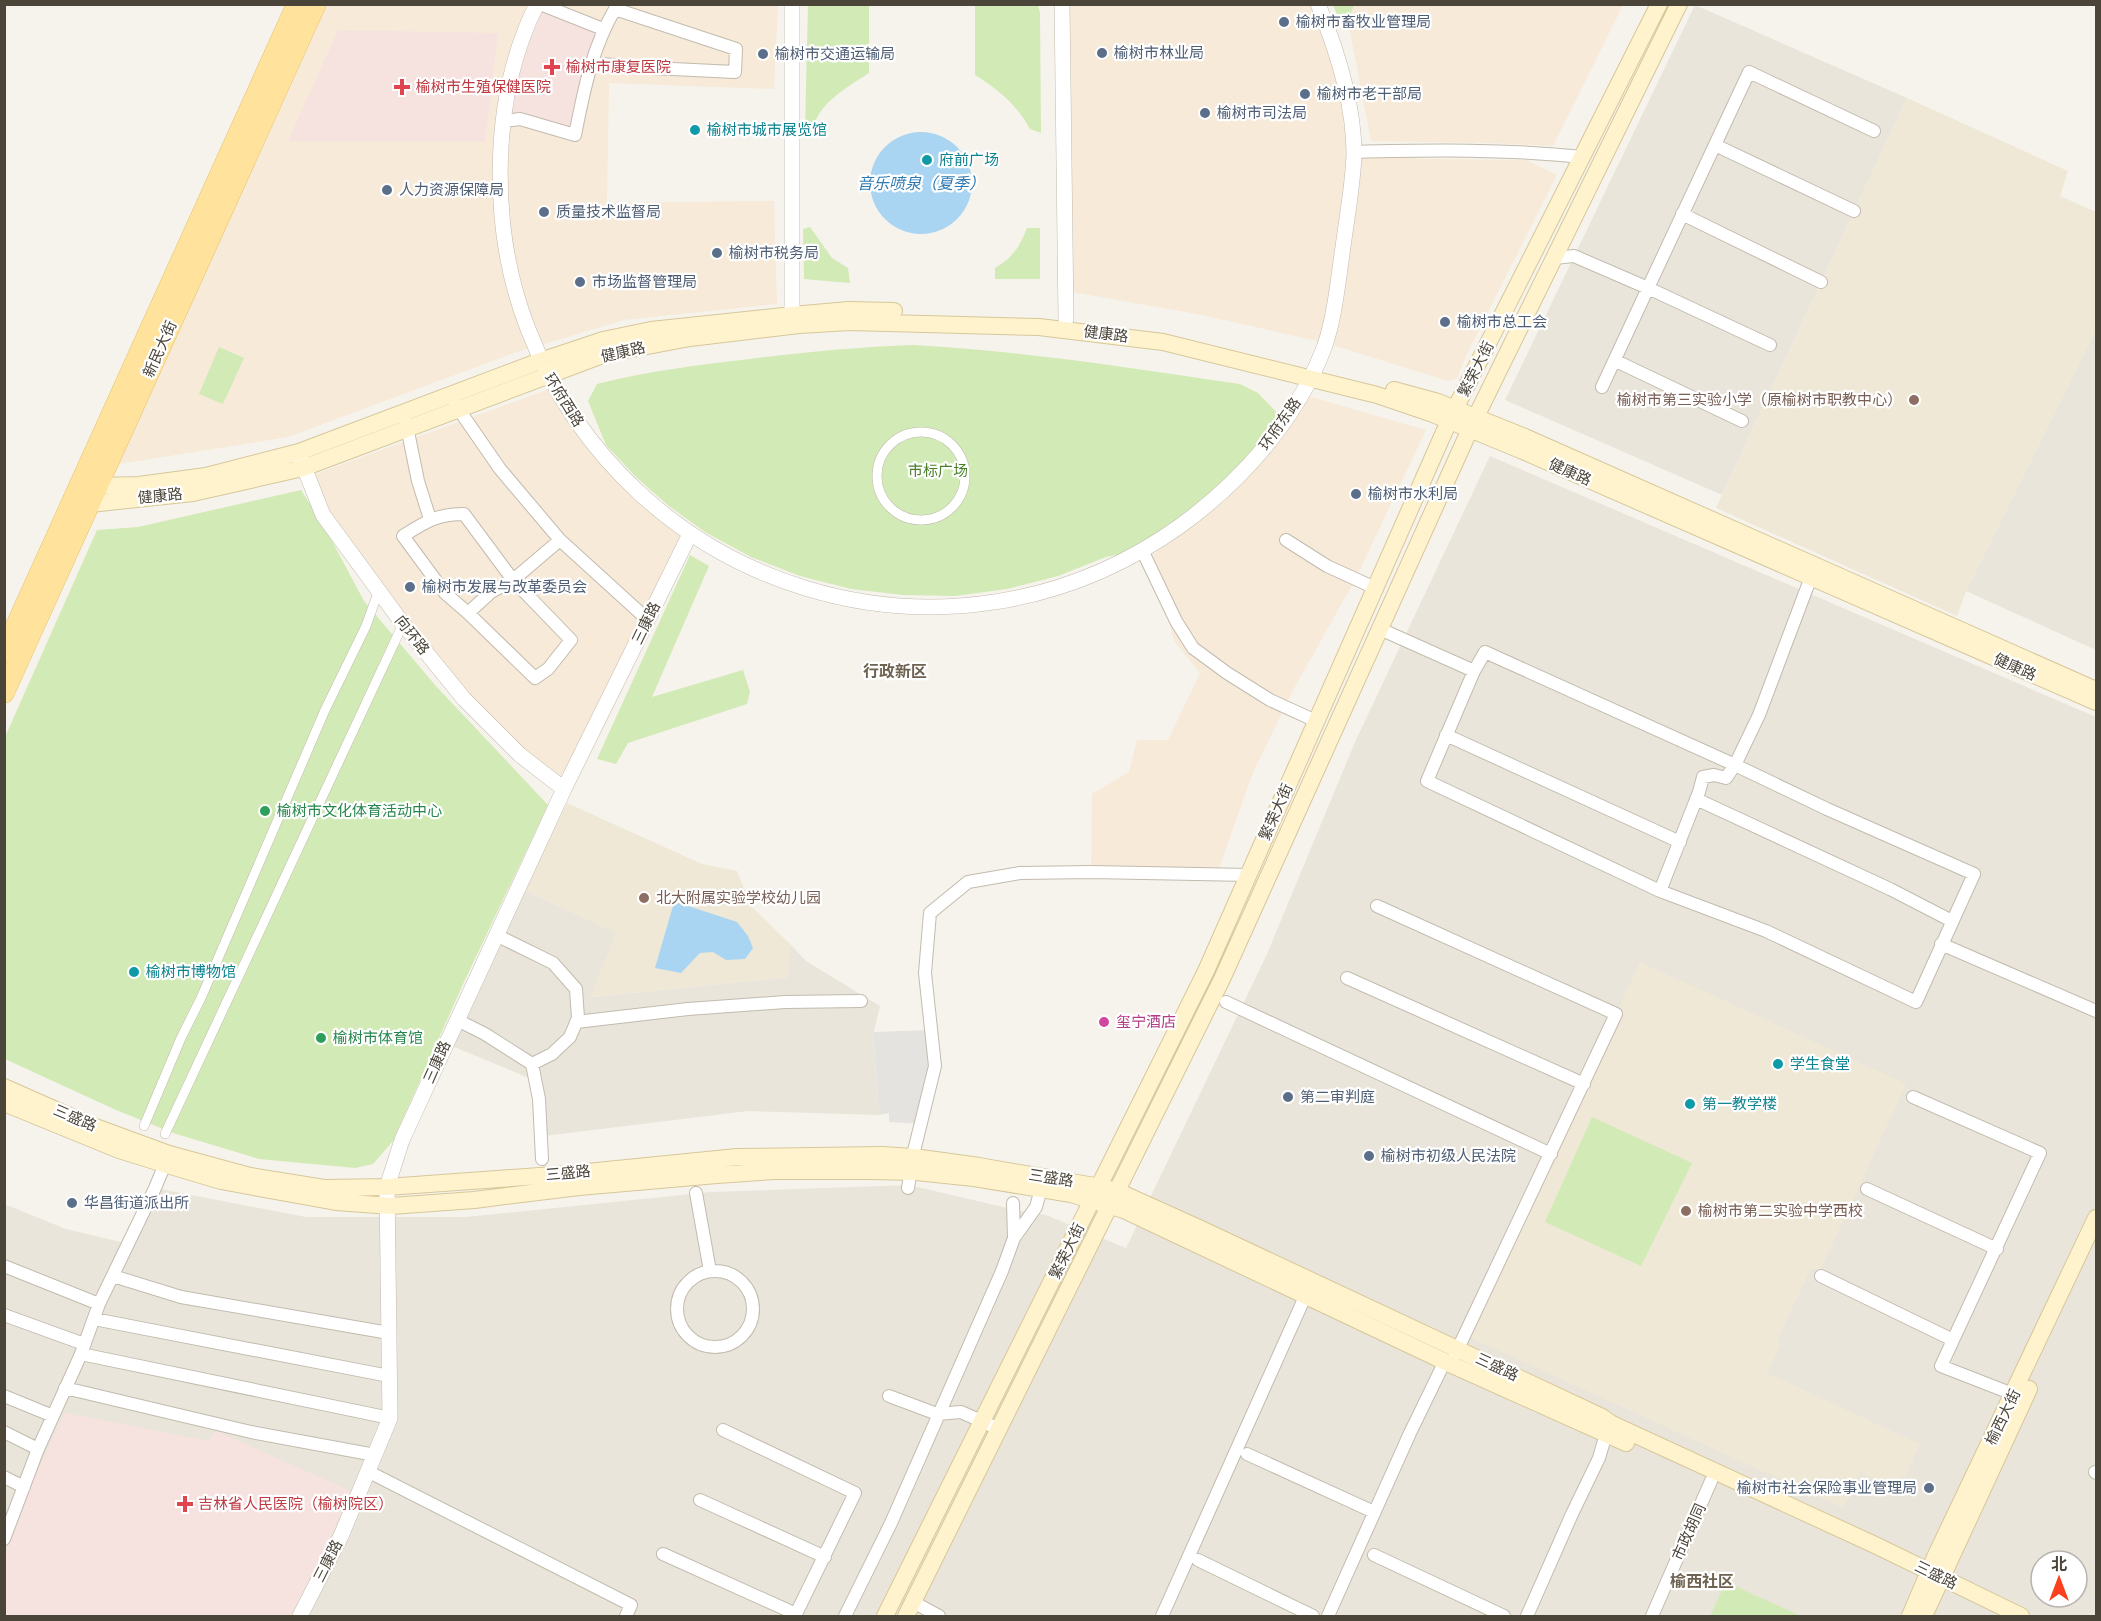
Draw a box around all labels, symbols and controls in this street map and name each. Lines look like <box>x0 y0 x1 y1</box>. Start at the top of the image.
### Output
place label: 榆树市畜牧业管理局 <box>1296 12 1431 30</box>
marker: 榆树市畜牧业管理局 <box>1277 15 1291 29</box>
place label: 榆树市林业局 <box>1114 43 1204 61</box>
place label: 榆树市交通运输局 <box>775 44 895 62</box>
marker: 榆树市林业局 <box>1095 46 1109 60</box>
marker: 榆树市交通运输局 <box>756 47 770 61</box>
place label: 榆树市康复医院 <box>566 57 671 75</box>
marker: 榆树市康复医院 <box>543 58 561 76</box>
place label: 榆树市生殖保健医院 <box>416 77 551 95</box>
marker: 榆树市生殖保健医院 <box>393 78 411 96</box>
place label: 榆树市老干部局 <box>1317 84 1422 102</box>
marker: 榆树市老干部局 <box>1298 87 1312 101</box>
place label: 榆树市司法局 <box>1217 103 1307 121</box>
marker: 榆树市司法局 <box>1198 106 1212 120</box>
place label: 榆树市城市展览馆 <box>707 120 827 138</box>
marker: 榆树市城市展览馆 <box>688 123 702 137</box>
place label: 府前广场 <box>939 150 999 168</box>
marker: 府前广场 <box>920 153 934 167</box>
water label: 音乐喷泉（夏季） <box>857 173 985 193</box>
place label: 人力资源保障局 <box>399 180 504 198</box>
marker: 人力资源保障局 <box>380 183 394 197</box>
place label: 质量技术监督局 <box>556 202 661 220</box>
marker: 质量技术监督局 <box>537 205 551 219</box>
place label: 榆树市税务局 <box>729 243 819 261</box>
marker: 榆树市税务局 <box>710 246 724 260</box>
place label: 市场监督管理局 <box>592 272 697 290</box>
marker: 市场监督管理局 <box>573 275 587 289</box>
place label: 榆树市总工会 <box>1457 312 1547 330</box>
marker: 榆树市总工会 <box>1438 315 1452 329</box>
street label: 新民大街 <box>139 318 180 380</box>
street label: 健康路 <box>1083 321 1130 345</box>
street label: 健康路 <box>599 337 647 365</box>
street label: 繁荣大街 <box>1453 338 1497 399</box>
street label: 环府西路 <box>541 369 588 430</box>
place label: 榆树市第三实验小学（原榆树市职教中心） <box>1617 390 1902 408</box>
marker: 榆树市第三实验小学（原榆树市职教中心） <box>1907 393 1921 407</box>
street label: 环府东路 <box>1255 394 1304 453</box>
street label: 健康路 <box>1546 454 1595 488</box>
park label: 市标广场 <box>908 461 968 479</box>
street label: 健康路 <box>137 484 183 506</box>
place label: 榆树市水利局 <box>1368 484 1458 502</box>
marker: 榆树市水利局 <box>1349 487 1363 501</box>
place label: 榆树市发展与改革委员会 <box>422 577 587 595</box>
marker: 榆树市发展与改革委员会 <box>403 580 417 594</box>
street label: 三康路 <box>627 598 663 647</box>
street label: 向环路 <box>392 611 434 658</box>
street label: 健康路 <box>1991 649 2040 683</box>
district label: 行政新区 <box>863 661 927 681</box>
street label: 繁荣大街 <box>1255 781 1296 843</box>
place label: 榆树市文化体育活动中心 <box>277 801 442 819</box>
marker: 榆树市文化体育活动中心 <box>258 804 272 818</box>
place label: 北大附属实验学校幼儿园 <box>656 888 821 906</box>
marker: 北大附属实验学校幼儿园 <box>637 891 651 905</box>
place label: 榆树市博物馆 <box>146 962 236 980</box>
marker: 榆树市博物馆 <box>127 965 141 979</box>
place label: 玺宁酒店 <box>1116 1012 1176 1030</box>
marker: 玺宁酒店 <box>1097 1015 1111 1029</box>
place label: 榆树市体育馆 <box>333 1028 423 1046</box>
marker: 榆树市体育馆 <box>314 1031 328 1045</box>
street label: 三康路 <box>419 1037 453 1086</box>
place label: 学生食堂 <box>1790 1054 1850 1072</box>
marker: 学生食堂 <box>1771 1057 1785 1071</box>
place label: 第二审判庭 <box>1300 1087 1375 1105</box>
marker: 第二审判庭 <box>1281 1090 1295 1104</box>
place label: 第一教学楼 <box>1702 1094 1777 1112</box>
marker: 第一教学楼 <box>1683 1097 1697 1111</box>
street label: 三盛路 <box>51 1100 100 1134</box>
place label: 榆树市初级人民法院 <box>1381 1146 1516 1164</box>
marker: 榆树市初级人民法院 <box>1362 1149 1376 1163</box>
street label: 三盛路 <box>545 1161 591 1183</box>
street label: 三盛路 <box>1028 1165 1075 1189</box>
place label: 华昌街道派出所 <box>84 1193 189 1211</box>
marker: 华昌街道派出所 <box>65 1196 79 1210</box>
place label: 榆树市第二实验中学西校 <box>1698 1201 1863 1219</box>
marker: 榆树市第二实验中学西校 <box>1679 1204 1693 1218</box>
street label: 繁荣大街 <box>1045 1220 1087 1281</box>
street label: 三盛路 <box>1473 1348 1522 1384</box>
street label: 榆西大街 <box>1981 1386 2023 1447</box>
place label: 榆树市社会保险事业管理局 <box>1737 1478 1917 1496</box>
marker: 榆树市社会保险事业管理局 <box>1922 1481 1936 1495</box>
place label: 吉林省人民医院（榆树院区） <box>198 1494 393 1512</box>
marker: 吉林省人民医院（榆树院区） <box>176 1495 194 1513</box>
street label: 市政胡同 <box>1668 1501 1709 1563</box>
street label: 三康路 <box>309 1536 345 1585</box>
north arrow <box>2029 1549 2089 1609</box>
text: 北 <box>2051 1554 2067 1574</box>
street label: 三盛路 <box>1912 1556 1961 1592</box>
district label: 榆西社区 <box>1670 1571 1734 1591</box>

